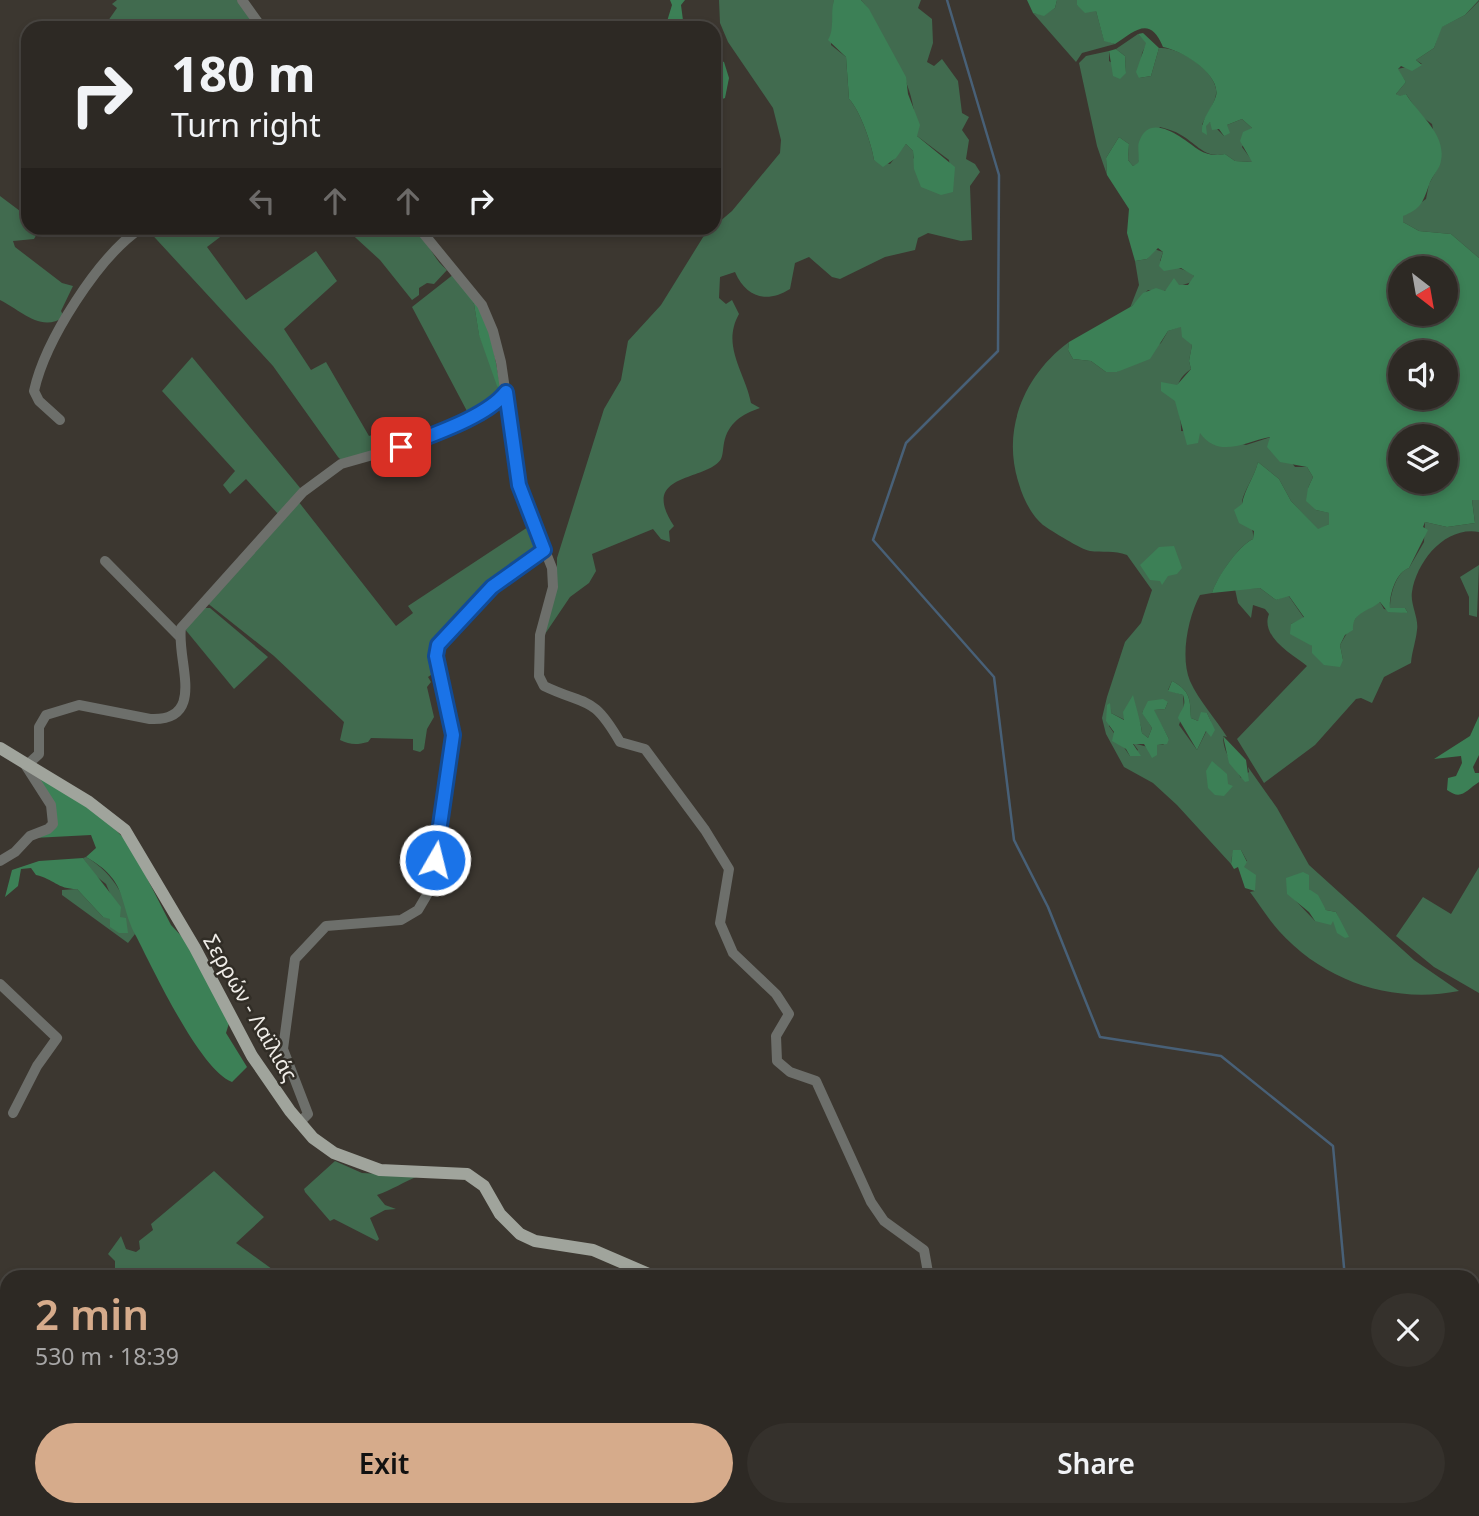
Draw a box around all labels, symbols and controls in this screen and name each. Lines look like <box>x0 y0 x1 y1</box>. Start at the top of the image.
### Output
text: 180 m <box>171 40 316 106</box>
icon: right <box>56 49 147 140</box>
text: Turn right <box>171 103 321 146</box>
icon: left <box>243 182 281 220</box>
icon: ahead <box>316 182 354 220</box>
icon: ahead <box>389 182 427 220</box>
icon: right <box>462 182 500 220</box>
north arrow <box>1388 256 1458 326</box>
map controls <box>1388 256 1458 494</box>
button: sound <box>1388 340 1458 410</box>
pin <box>371 417 431 477</box>
button: layers <box>1388 424 1458 494</box>
icon: arrive <box>382 428 420 466</box>
position arrow <box>398 823 472 897</box>
street label: Σερρών - Λαϊλιάς <box>197 929 304 1086</box>
text: 2 min <box>35 1285 149 1342</box>
button: close <box>1371 1293 1445 1367</box>
text: 530 m · 18:39 <box>35 1340 179 1372</box>
button: Exit <box>35 1423 733 1503</box>
button: Share <box>747 1423 1445 1503</box>

